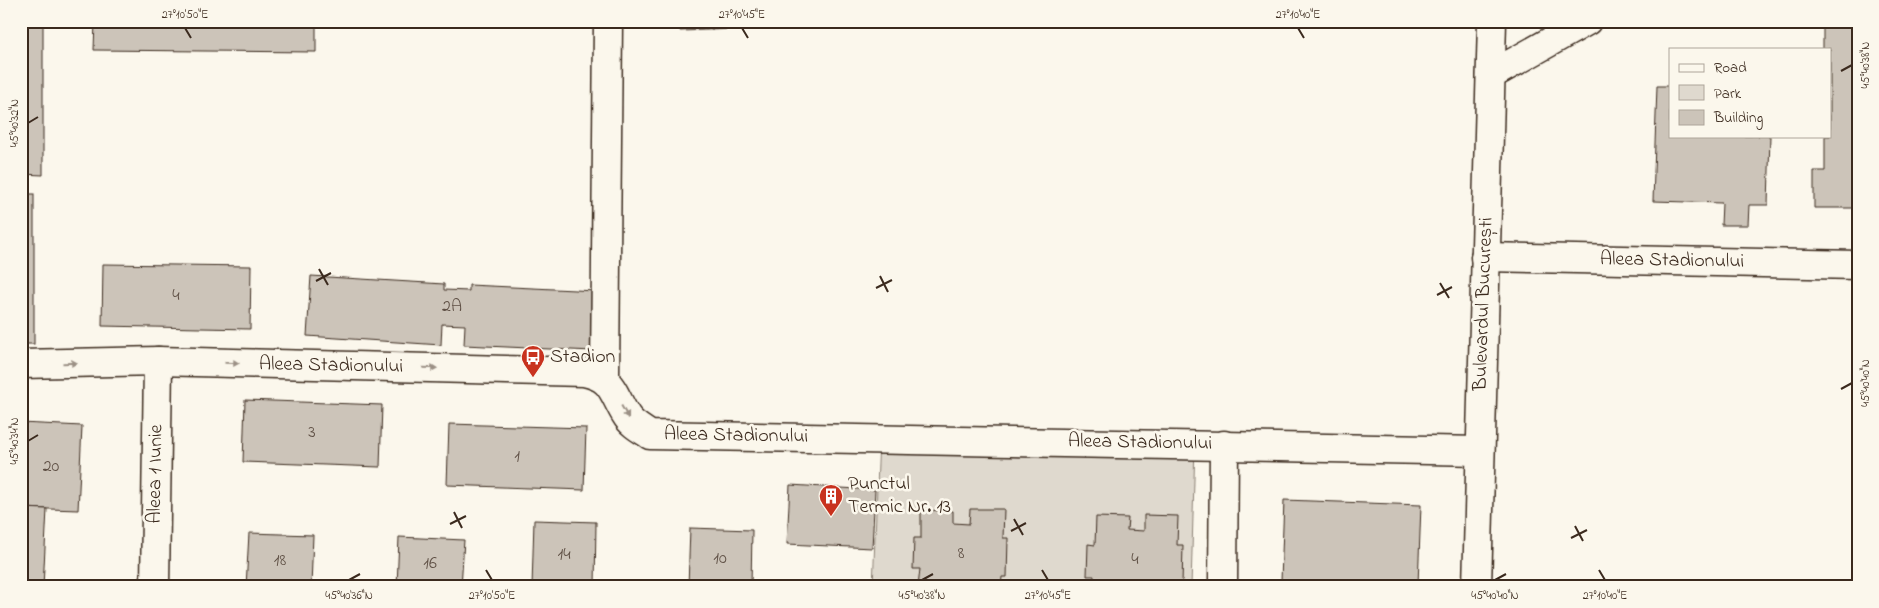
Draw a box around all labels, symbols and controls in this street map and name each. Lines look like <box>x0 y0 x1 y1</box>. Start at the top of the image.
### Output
text: 27°10'50"E <box>162 6 208 24</box>
text: 27°10'45"E <box>719 6 765 24</box>
text: 27°10'40"E <box>1276 6 1320 24</box>
text: 45°40'38"N <box>1857 42 1875 88</box>
legend <box>1669 48 1832 138</box>
text: Road <box>1714 57 1747 79</box>
text: Park <box>1714 83 1742 105</box>
text: 45°40'32"N <box>6 99 24 147</box>
text: Building <box>1713 107 1763 130</box>
street label: Bulevardul București <box>1466 217 1502 392</box>
street label: Aleea Stadionului <box>1599 245 1745 277</box>
house number: 4 <box>172 283 180 309</box>
house number: 2A <box>442 294 462 320</box>
place label: Stadion <box>550 343 616 372</box>
bus stop icon: Stadion <box>520 344 546 378</box>
street label: Aleea Stadionului <box>258 350 404 382</box>
one-way arrow <box>62 359 78 367</box>
one-way arrow <box>225 359 241 367</box>
text: 45°40'40"N <box>1857 359 1875 407</box>
one-way arrow <box>422 364 438 372</box>
one-way arrow <box>620 405 629 418</box>
text: 45°40'34"N <box>6 417 24 465</box>
house number: 3 <box>308 420 316 446</box>
street label: Aleea Stadionului <box>663 420 809 452</box>
street label: Aleea 1 Iunie <box>141 424 171 524</box>
street label: Aleea Stadionului <box>1067 427 1213 459</box>
house number: 1 <box>514 444 520 470</box>
house number: 20 <box>43 454 60 480</box>
place label: Punctul Termic Nr. 13 <box>848 470 951 522</box>
building icon: Punctul Termic Nr. 13 <box>818 483 844 517</box>
house number: 8 <box>958 541 965 567</box>
house number: 14 <box>557 542 571 568</box>
house number: 10 <box>713 546 727 572</box>
house number: 4 <box>1131 547 1139 573</box>
house number: 18 <box>274 548 286 574</box>
house number: 16 <box>423 551 437 577</box>
text: 45°40'36"N <box>325 587 373 605</box>
text: 27°10'50"E <box>469 587 515 605</box>
text: 45°40'38"N <box>899 587 945 605</box>
text: 27°10'45"E <box>1025 587 1071 605</box>
text: 45°40'40"N <box>1471 587 1519 605</box>
text: 27°10'40"E <box>1583 587 1627 605</box>

